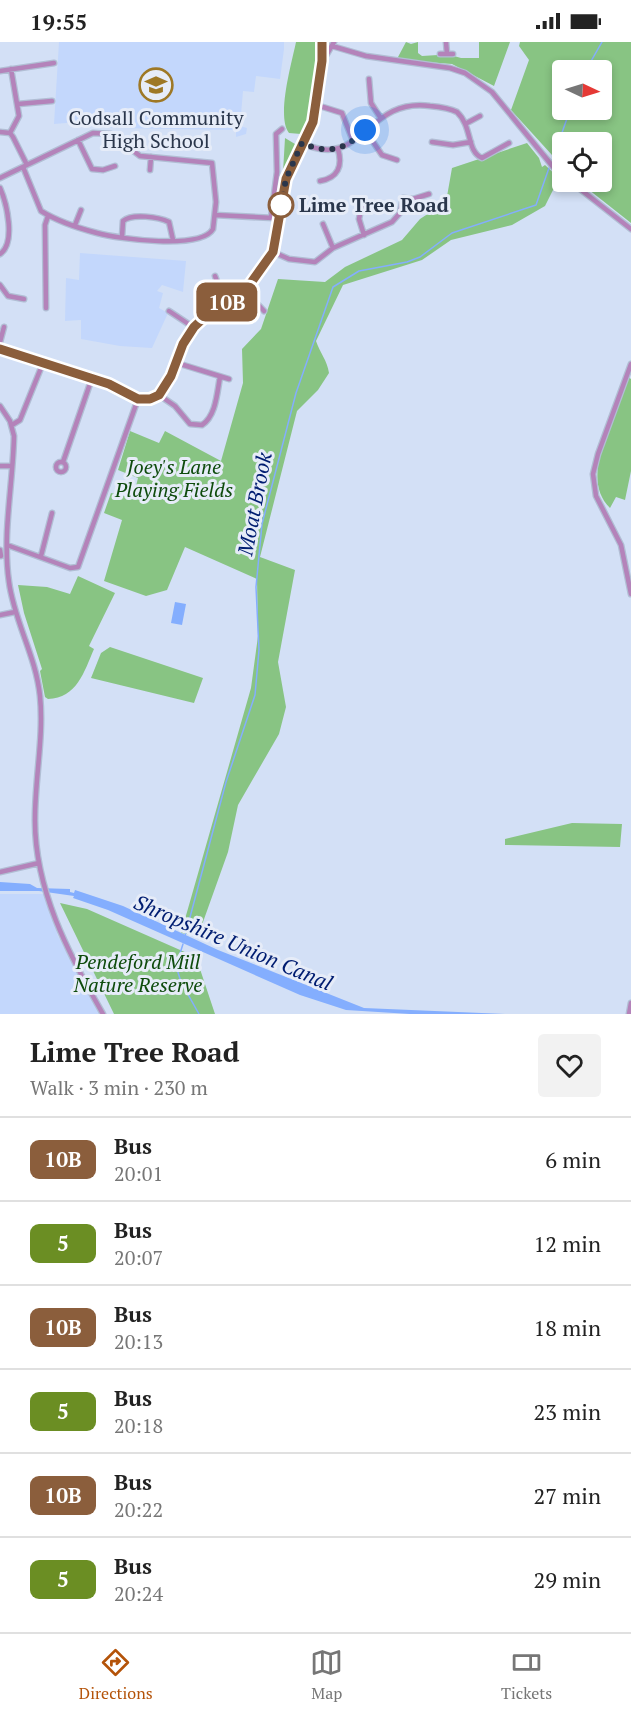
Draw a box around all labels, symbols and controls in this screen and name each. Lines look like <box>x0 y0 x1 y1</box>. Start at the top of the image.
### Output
text: 19:55 <box>30 7 87 36</box>
north arrow <box>552 60 612 120</box>
map controls <box>552 60 612 192</box>
school or university icon: Codsall Community High School <box>138 67 174 103</box>
place label: Codsall Community High School <box>68 104 244 154</box>
your location <box>350 115 380 145</box>
button: locate <box>552 132 612 192</box>
place label: Lime Tree Road <box>299 191 449 218</box>
marker: Lime Tree Road <box>268 192 294 218</box>
line badge: 10B <box>192 282 262 322</box>
text: 10B <box>208 288 246 316</box>
water label: Moat Brook <box>230 449 278 559</box>
park label: Joey's Lane Playing Fields <box>114 453 233 503</box>
water label: Shropshire Union Canal <box>130 888 337 997</box>
park label: Pendeford Mill Nature Reserve <box>73 948 202 998</box>
text: Lime Tree Road <box>30 1033 239 1070</box>
button: heart <box>538 1034 601 1097</box>
text: Walk · 3 min · 230 m <box>30 1074 208 1101</box>
text: Bus <box>114 1131 152 1160</box>
text: 10B <box>44 1145 82 1173</box>
text: 6 min <box>545 1145 601 1174</box>
text: 20:01 <box>114 1160 163 1187</box>
text: Bus <box>114 1215 152 1244</box>
text: 5 <box>57 1229 69 1257</box>
text: 12 min <box>534 1229 601 1258</box>
text: 20:07 <box>114 1244 163 1271</box>
text: Bus <box>114 1299 152 1328</box>
text: 10B <box>44 1313 82 1341</box>
text: 18 min <box>534 1313 601 1342</box>
text: 20:13 <box>114 1328 163 1355</box>
text: Bus <box>114 1383 152 1412</box>
text: 5 <box>57 1397 69 1425</box>
text: 23 min <box>534 1397 601 1426</box>
text: 20:18 <box>114 1412 163 1439</box>
text: Bus <box>114 1467 152 1496</box>
text: 10B <box>44 1481 82 1509</box>
text: 27 min <box>534 1481 601 1510</box>
text: 20:22 <box>114 1496 163 1523</box>
text: Bus <box>114 1551 152 1580</box>
text: 5 <box>57 1565 69 1593</box>
text: 29 min <box>534 1565 601 1594</box>
text: 20:24 <box>114 1580 163 1607</box>
tab: Directions <box>79 1646 153 1704</box>
tab: Map <box>310 1646 343 1704</box>
tab: Tickets <box>501 1646 552 1704</box>

